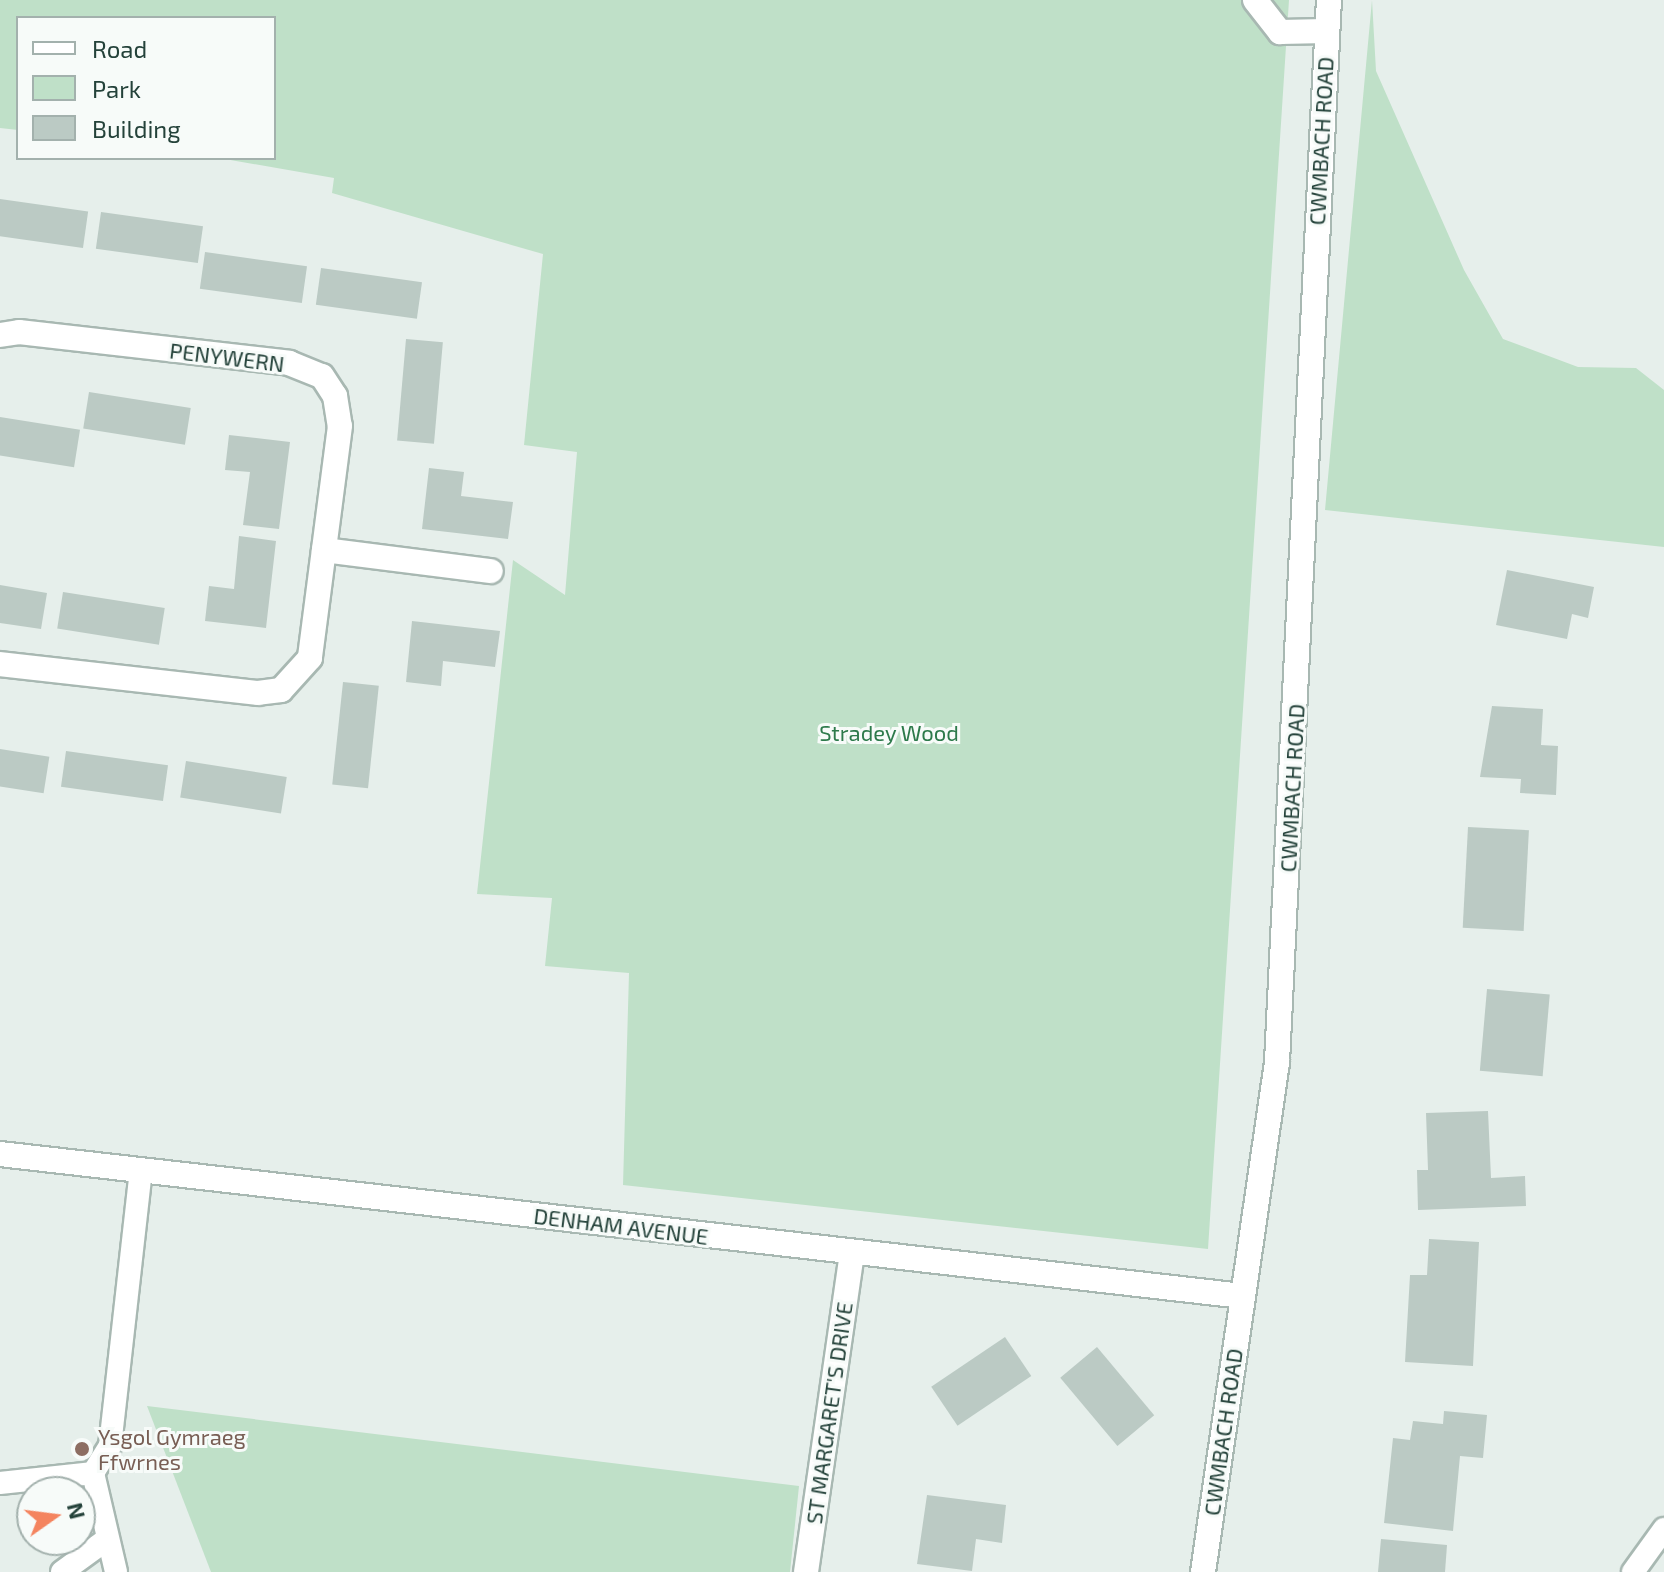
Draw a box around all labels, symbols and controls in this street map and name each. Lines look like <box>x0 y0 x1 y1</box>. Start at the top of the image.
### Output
legend <box>16 16 276 160</box>
text: Road <box>92 34 147 63</box>
street label: CWMBACH ROAD <box>1303 56 1339 226</box>
text: Park <box>92 74 141 103</box>
text: Building <box>92 114 181 143</box>
street label: PENYWERN <box>168 337 286 377</box>
street label: CWMBACH ROAD <box>1274 703 1310 873</box>
park label: Stradey Wood <box>819 720 959 746</box>
street label: DENHAM AVENUE <box>532 1202 710 1250</box>
street label: ST MARGARET'S DRIVE <box>800 1300 858 1526</box>
street label: CWMBACH ROAD <box>1198 1347 1248 1517</box>
place label: Ysgol Gymraeg Ffwrnes <box>98 1423 246 1474</box>
marker: Ysgol Gymraeg Ffwrnes <box>73 1440 91 1458</box>
north arrow <box>16 1476 96 1556</box>
text: N <box>63 1500 92 1522</box>

